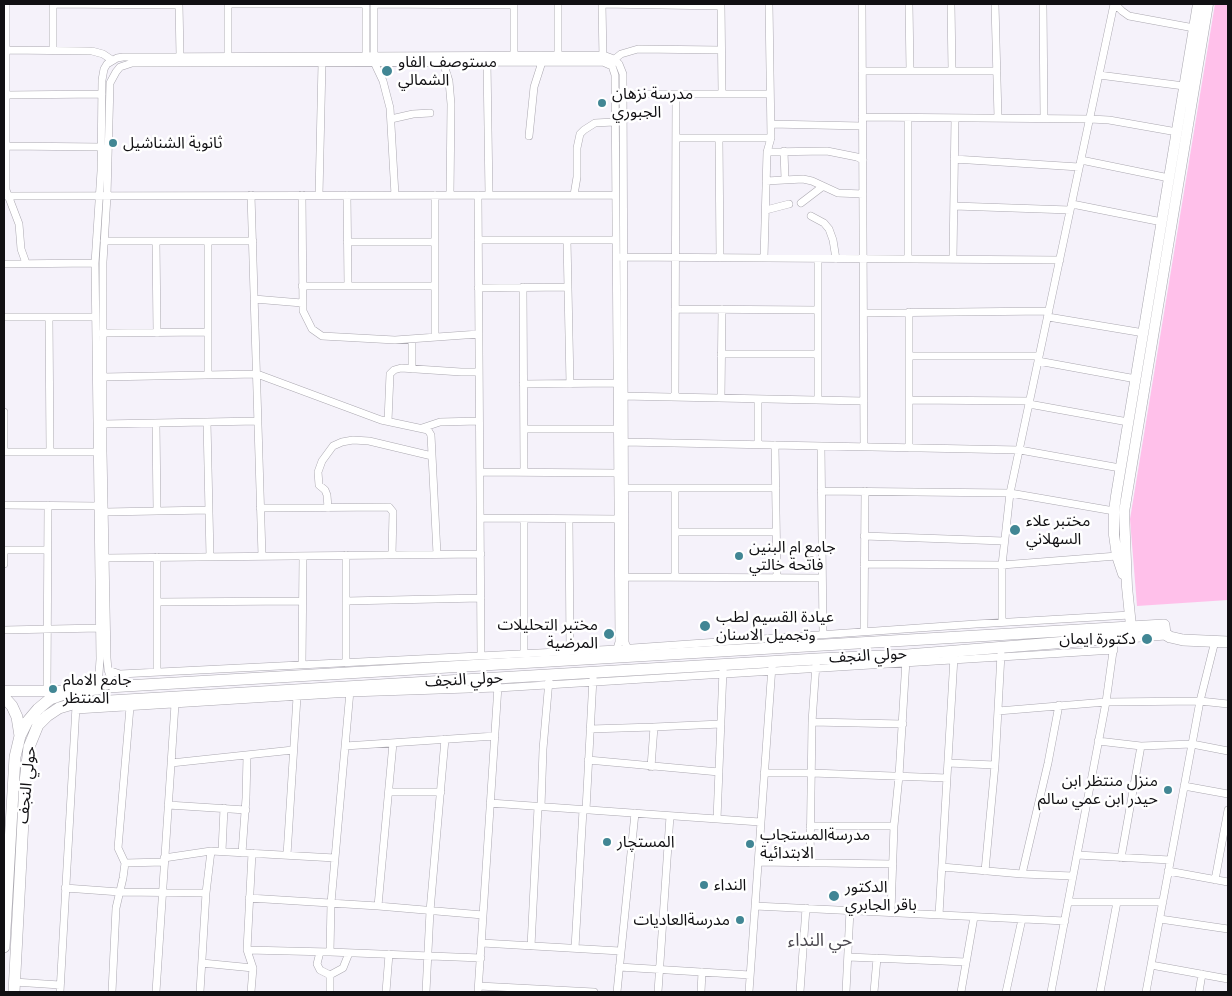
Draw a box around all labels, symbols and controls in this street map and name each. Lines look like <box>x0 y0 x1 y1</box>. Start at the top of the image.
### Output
place label: مستوصف الفاو الشمالي <box>398 52 497 90</box>
marker: مستوصف الفاو الشمالي <box>380 64 394 78</box>
place label: مدرسة نزهان الجبوري <box>612 84 693 122</box>
marker: مدرسة نزهان الجبوري <box>596 97 608 109</box>
place label: ثانوية الشناشيل <box>123 133 223 153</box>
marker: ثانوية الشناشيل <box>107 137 119 149</box>
place label: مختبر علاء السهلاني <box>1026 511 1090 549</box>
marker: مختبر علاء السهلاني <box>1008 523 1022 537</box>
place label: جامع ام البنين فاتحة خالتي <box>749 537 836 575</box>
marker: جامع ام البنين فاتحة خالتي <box>733 550 745 562</box>
place label: عيادة القسيم لطب وتجميل الاسنان <box>716 607 834 645</box>
place label: مختبر التحليلات المرضية <box>497 615 598 653</box>
marker: عيادة القسيم لطب وتجميل الاسنان <box>698 619 712 633</box>
marker: مختبر التحليلات المرضية <box>602 627 616 641</box>
place label: دكتورة ايمان <box>1059 629 1136 649</box>
marker: دكتورة ايمان <box>1140 632 1154 646</box>
street label: حولي النجف <box>829 644 907 668</box>
street label: حولي النجف <box>425 668 503 692</box>
place label: جامع الامام المنتظر <box>63 670 132 708</box>
marker: جامع الامام المنتظر <box>47 683 59 695</box>
street label: حولي النجف <box>13 745 41 825</box>
place label: منزل منتظر ابن حيدر ابن عمي سالم <box>1038 771 1158 809</box>
marker: منزل منتظر ابن حيدر ابن عمي سالم <box>1162 784 1174 796</box>
place label: مدرسةالمستجاب الابتدائية <box>760 825 870 863</box>
place label: المستچار <box>617 832 675 852</box>
marker: المستچار <box>601 836 613 848</box>
marker: مدرسةالمستجاب الابتدائية <box>744 838 756 850</box>
place label: النداء <box>714 875 746 895</box>
place label: الدكتور باقر الجابري <box>845 877 917 915</box>
marker: النداء <box>698 879 710 891</box>
marker: الدكتور باقر الجابري <box>827 889 841 903</box>
place label: مدرسةالعاديات <box>633 910 730 930</box>
marker: مدرسةالعاديات <box>734 914 746 926</box>
district label: حي النداء <box>788 930 852 952</box>

